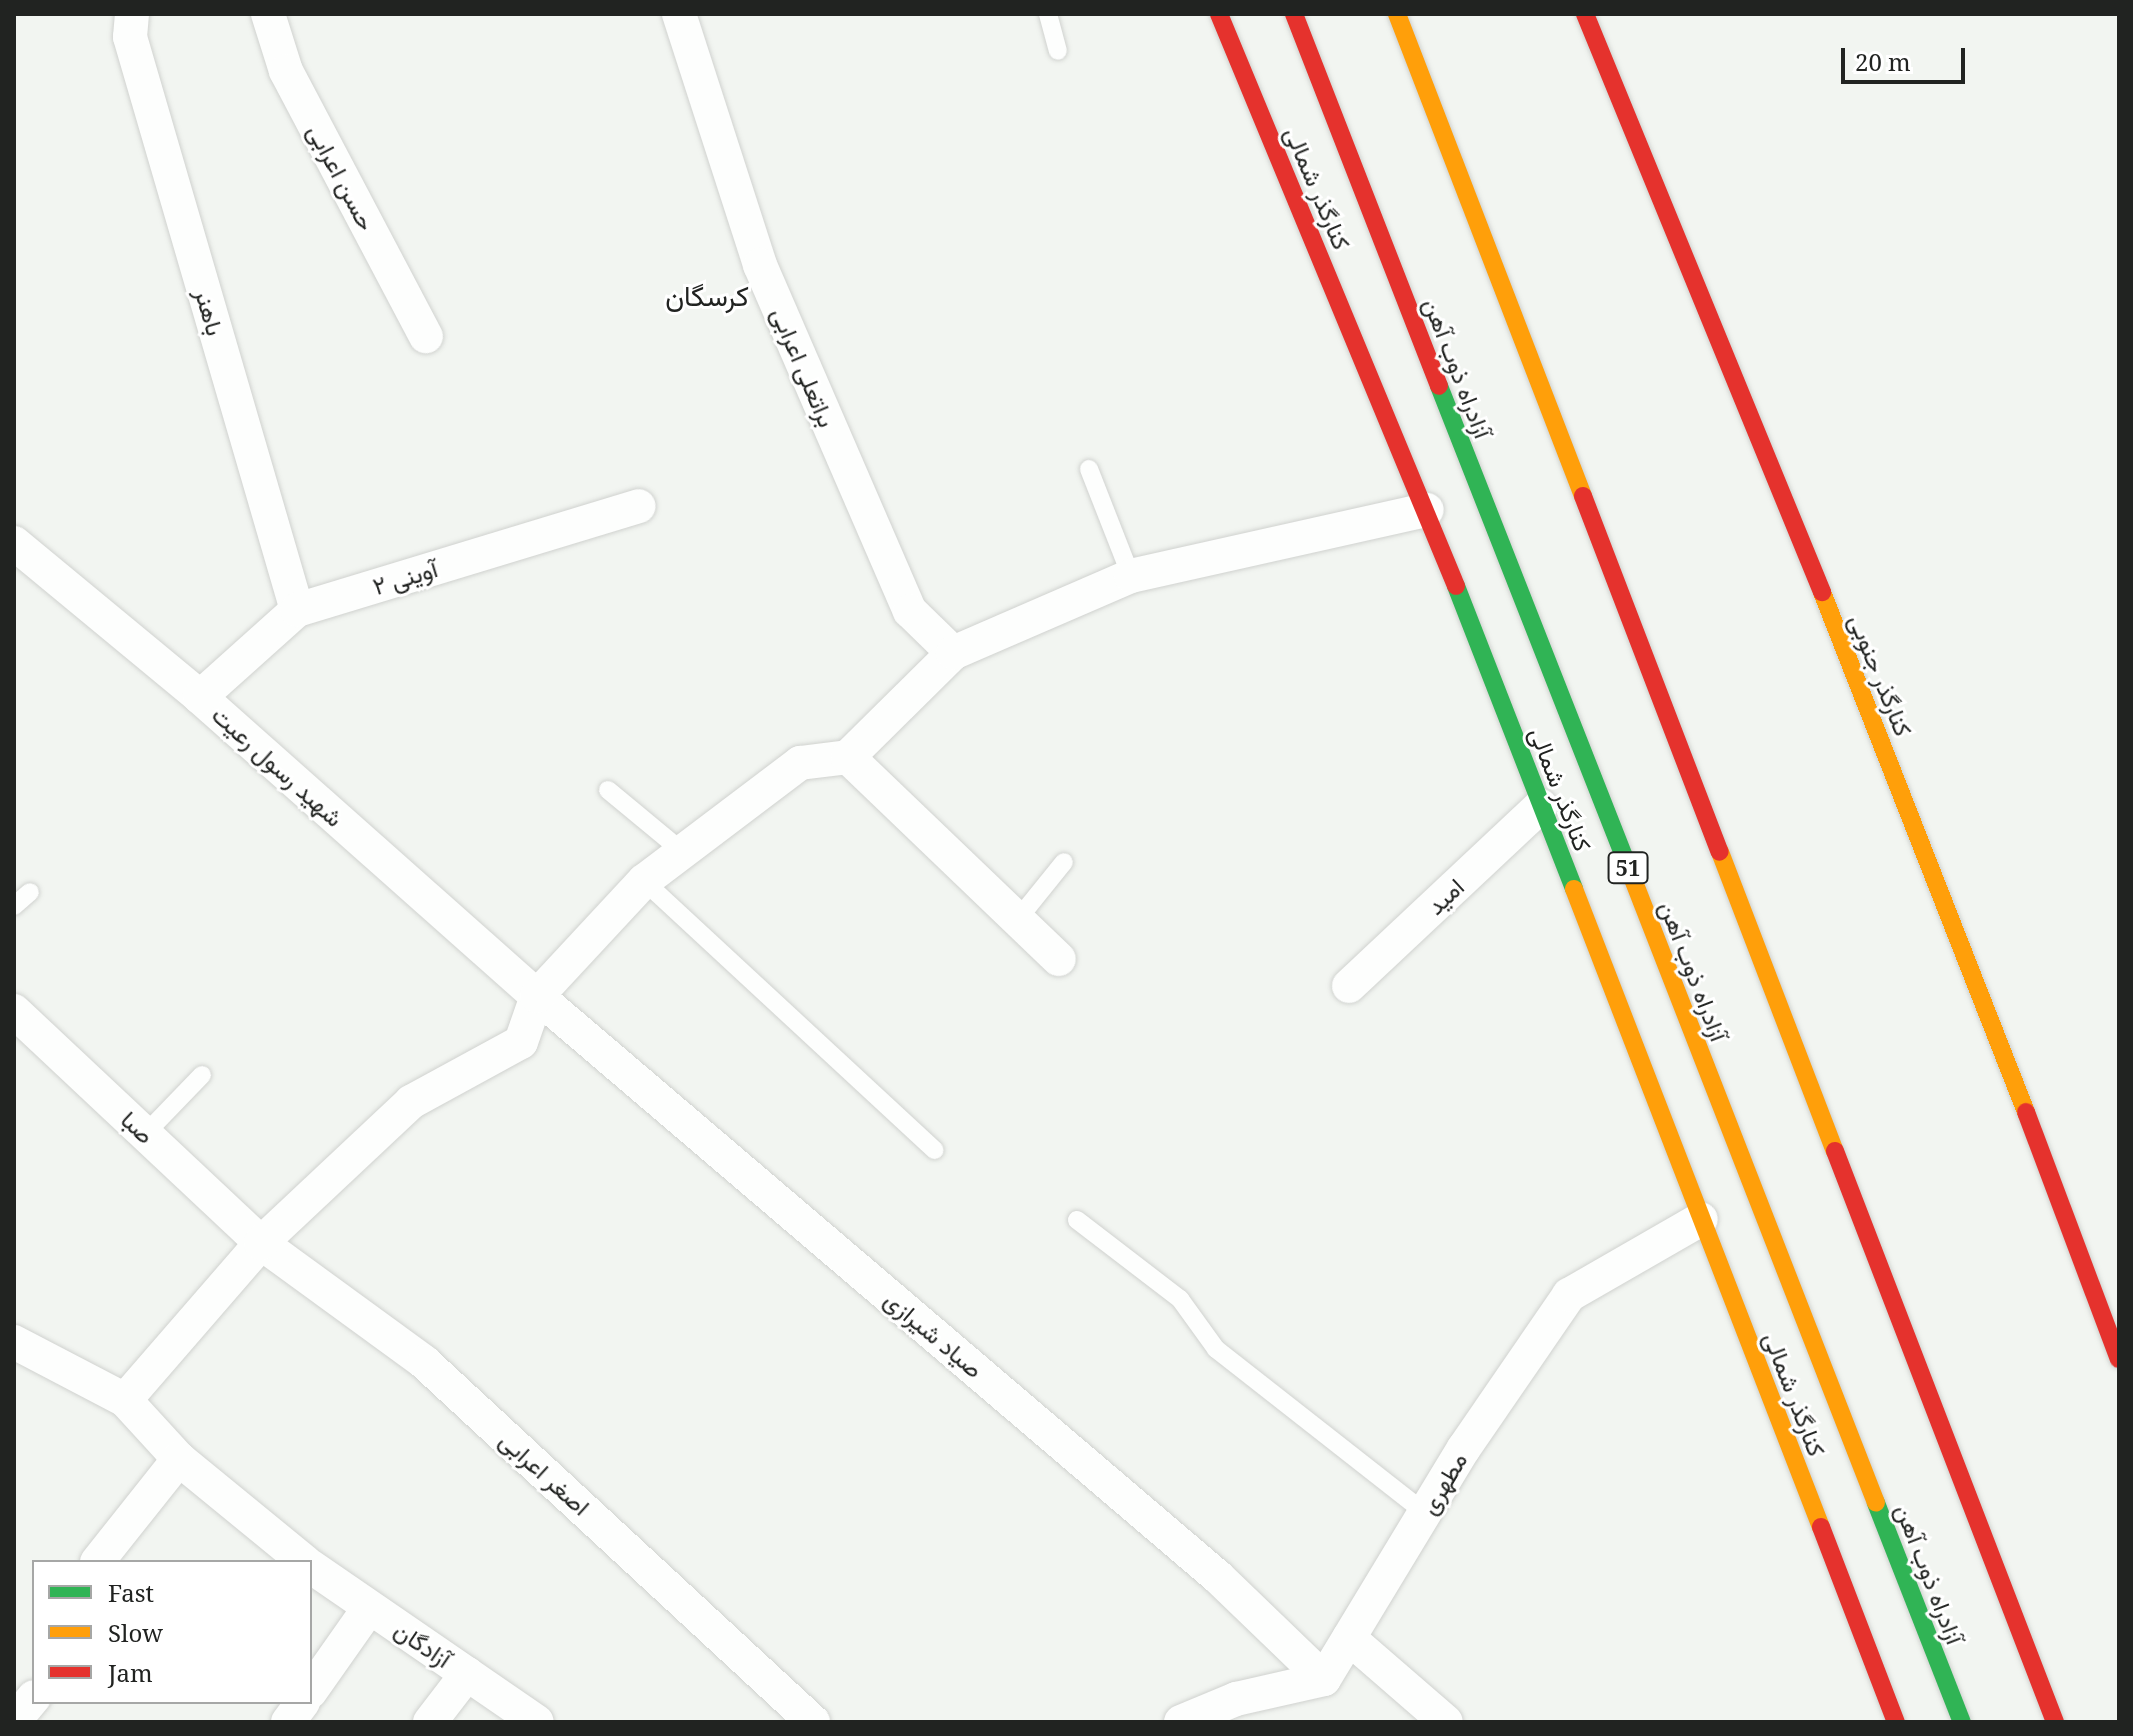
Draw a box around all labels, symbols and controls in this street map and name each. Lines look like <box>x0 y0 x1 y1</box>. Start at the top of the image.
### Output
scale bar <box>1845 32 1969 82</box>
text: 20 m <box>1855 45 1911 78</box>
street label: حسن اعرابی <box>302 119 382 235</box>
street label: کنارگذر شمالی <box>1279 122 1357 254</box>
district label: کرسگان <box>665 278 749 312</box>
street label: باهنر <box>190 285 230 339</box>
street label: آزادراه ذوب آهن <box>1418 294 1498 442</box>
street label: براتعلی اعرابی <box>766 303 842 431</box>
street label: آوینی ۲ <box>369 554 441 600</box>
street label: کنارگذر جنوبی <box>1844 610 1918 740</box>
street label: شهید رسول رعیت <box>207 700 349 832</box>
street label: کنارگذر شمالی <box>1524 723 1598 855</box>
road number: 51 <box>1606 850 1650 886</box>
street label: امید <box>1421 872 1469 920</box>
street label: آزادراه ذوب آهن <box>1654 897 1734 1045</box>
street label: صبا <box>115 1105 161 1149</box>
street label: صیاد شیرازی <box>879 1285 989 1383</box>
street label: کنارگذر شمالی <box>1758 1328 1832 1460</box>
street label: اصغر اعرابی <box>494 1425 596 1521</box>
street label: مطهری <box>1413 1447 1473 1519</box>
street label: آزادراه ذوب آهن <box>1890 1500 1970 1648</box>
legend <box>32 1560 312 1704</box>
text: Fast <box>108 1576 154 1609</box>
street label: آزادگان <box>389 1615 457 1673</box>
text: Slow <box>108 1616 163 1649</box>
text: Jam <box>108 1656 153 1689</box>

